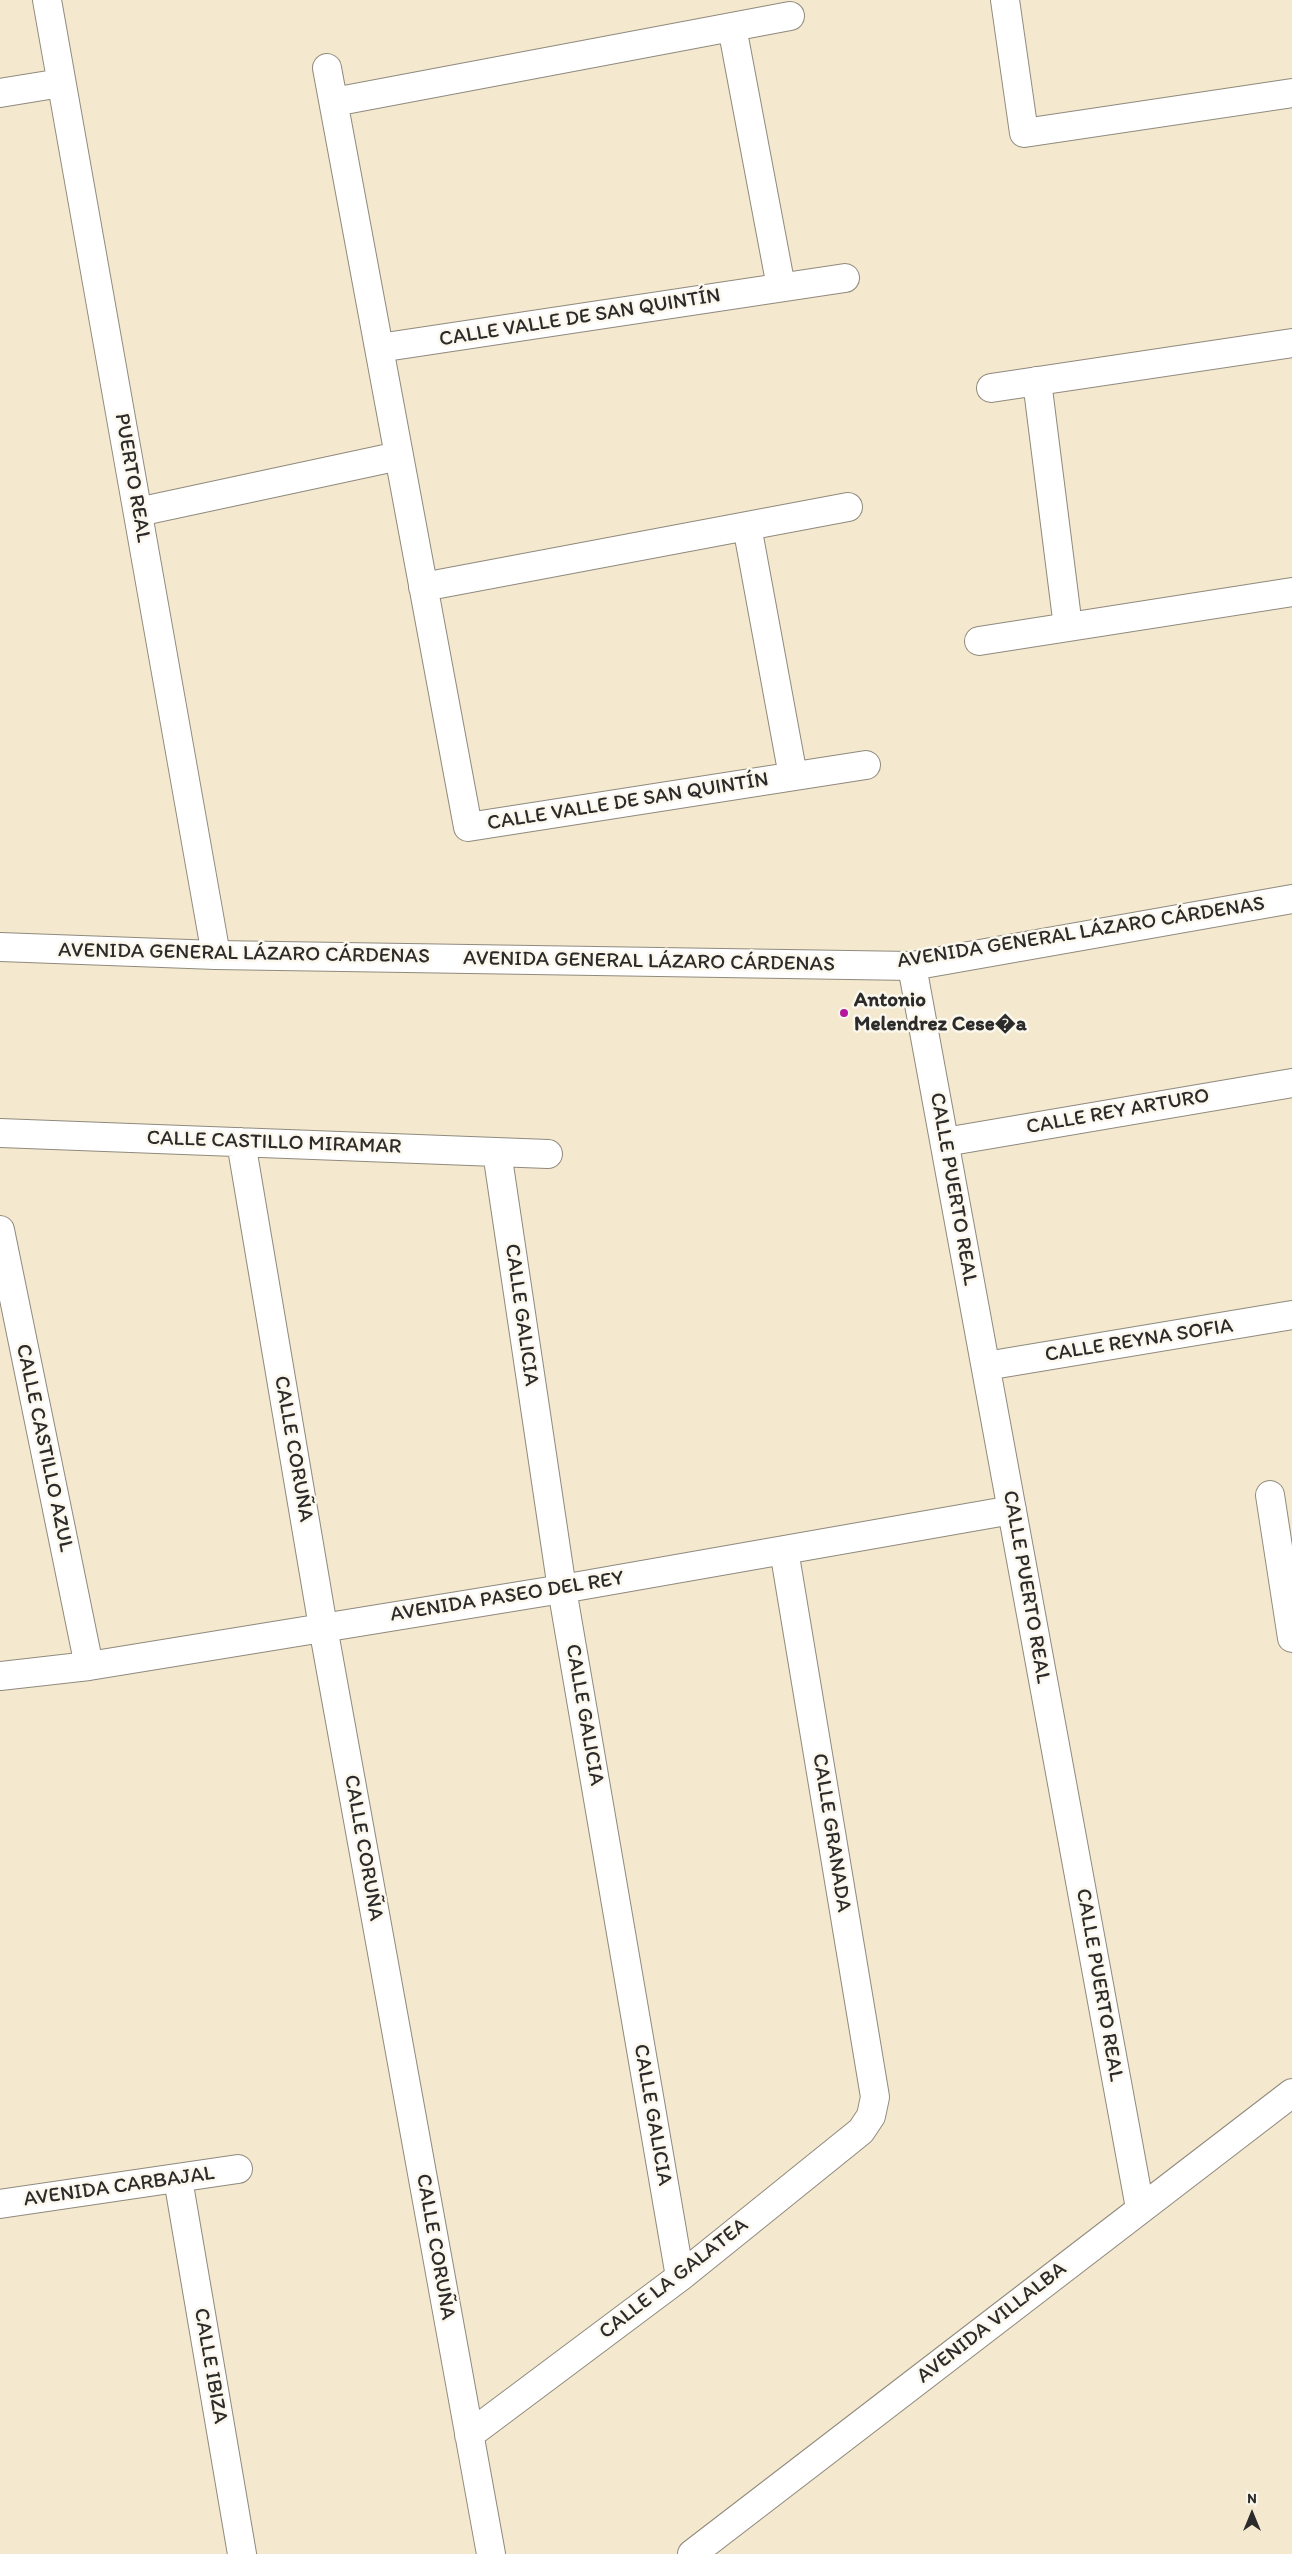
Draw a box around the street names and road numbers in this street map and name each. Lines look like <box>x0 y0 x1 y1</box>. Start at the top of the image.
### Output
street label: CALLE VALLE DE SAN QUINTÍN <box>438 283 722 353</box>
street label: PUERTO REAL <box>108 411 156 545</box>
street label: CALLE VALLE DE SAN QUINTÍN <box>486 767 770 837</box>
street label: AVENIDA GENERAL LÁZARO CÁRDENAS <box>895 891 1267 975</box>
street label: AVENIDA GENERAL LÁZARO CÁRDENAS <box>58 938 430 970</box>
street label: AVENIDA GENERAL LÁZARO CÁRDENAS <box>463 946 835 978</box>
street label: CALLE REY ARTURO <box>1024 1083 1212 1141</box>
street label: CALLE PUERTO REAL <box>924 1091 982 1287</box>
street label: CALLE CASTILLO MIRAMAR <box>146 1126 402 1160</box>
street label: CALLE GALICIA <box>499 1242 543 1388</box>
street label: CALLE REYNA SOFIA <box>1043 1314 1235 1368</box>
street label: CALLE CASTILLO AZUL <box>10 1342 78 1554</box>
street label: CALLE CORUÑA <box>268 1374 318 1524</box>
street label: CALLE PUERTO REAL <box>997 1489 1055 1685</box>
street label: AVENIDA PASEO DEL REY <box>388 1566 626 1628</box>
street label: CALLE GALICIA <box>559 1642 609 1788</box>
street label: CALLE GRANADA <box>806 1752 856 1914</box>
street label: CALLE CORUÑA <box>338 1773 388 1923</box>
street label: CALLE PUERTO REAL <box>1070 1887 1128 2083</box>
street label: CALLE GALICIA <box>627 2042 677 2188</box>
street label: AVENIDA CARBAJAL <box>22 2161 216 2213</box>
street label: CALLE CORUÑA <box>410 2172 460 2322</box>
street label: CALLE LA GALATEA <box>594 2213 754 2345</box>
street label: AVENIDA VILLALBA <box>912 2257 1072 2389</box>
street label: CALLE IBIZA <box>187 2306 233 2426</box>

